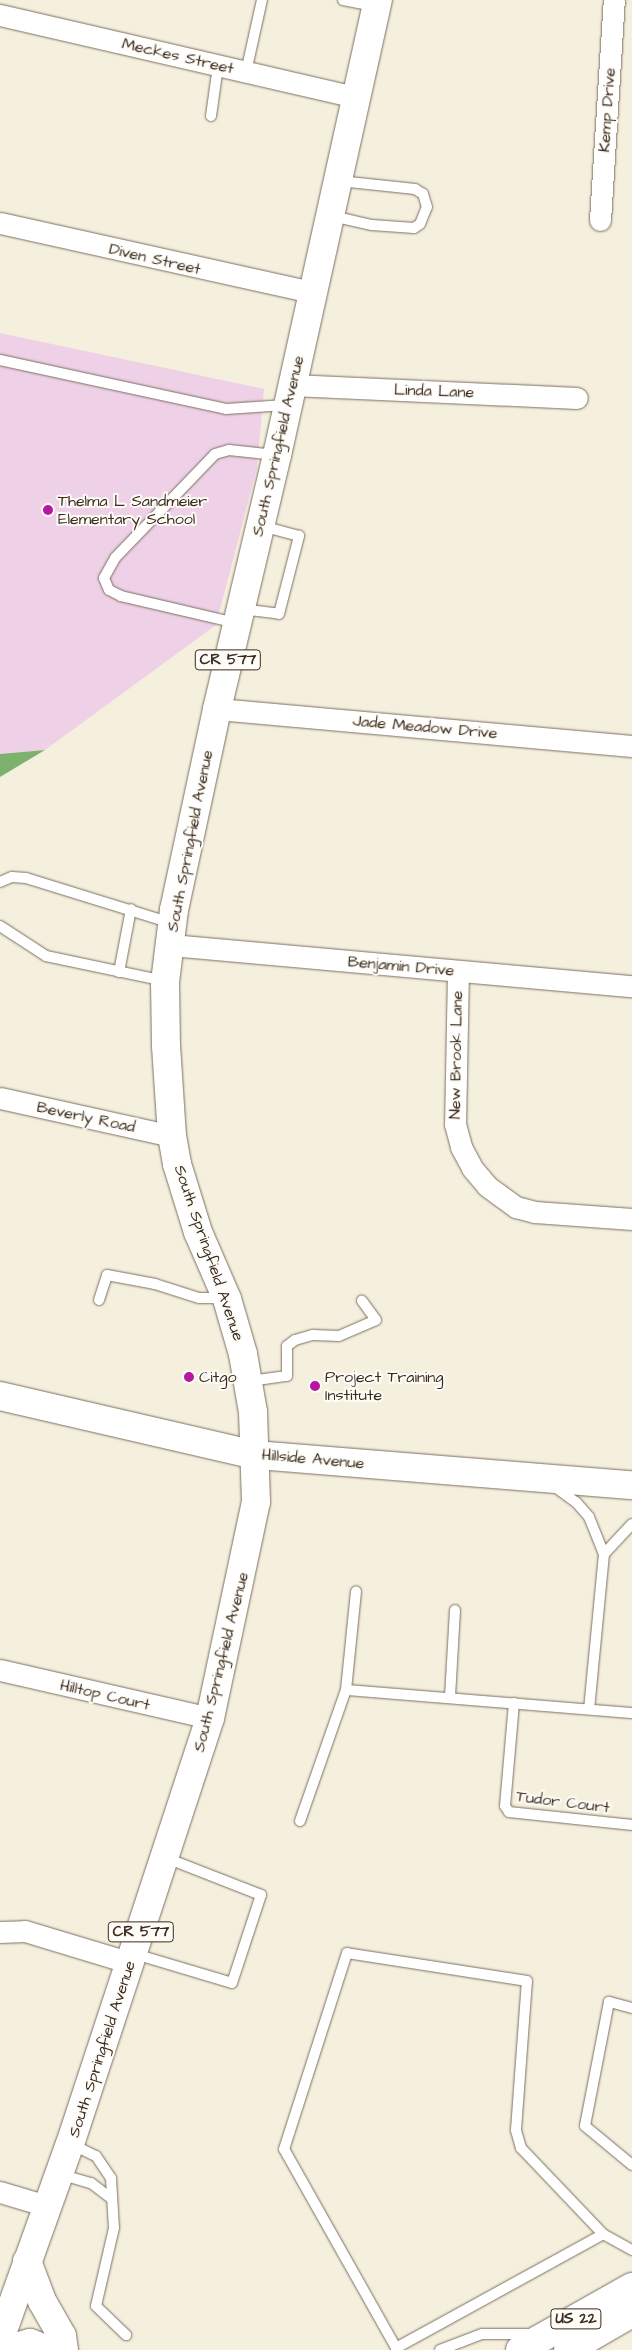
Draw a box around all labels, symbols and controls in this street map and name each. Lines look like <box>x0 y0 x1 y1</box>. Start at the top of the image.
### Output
street label: Meckes Street <box>120 34 236 78</box>
street label: Kemp Drive <box>594 67 620 153</box>
street label: Diven Street <box>107 239 203 279</box>
street label: South Springfield Avenue <box>248 354 308 538</box>
street label: Linda Lane <box>394 380 474 402</box>
place label: Thelma L Sandmeier Elementary School <box>58 491 207 529</box>
marker: Thelma L Sandmeier Elementary School <box>42 504 54 516</box>
road number: CR 577 <box>194 648 262 672</box>
street label: Jade Meadow Drive <box>352 711 498 743</box>
street label: South Springfield Avenue <box>163 749 217 933</box>
street label: Benjamin Drive <box>347 952 455 980</box>
street label: New Brook Lane <box>445 991 467 1119</box>
street label: Beverly Road <box>35 1097 137 1137</box>
street label: South Springfield Avenue <box>170 1163 248 1343</box>
place label: Citgo <box>199 1367 236 1387</box>
place label: Project Training Institute <box>325 1367 444 1405</box>
marker: Citgo <box>183 1371 195 1383</box>
marker: Project Training Institute <box>309 1380 321 1392</box>
street label: Hillside Avenue <box>261 1445 365 1473</box>
street label: South Springfield Avenue <box>189 1570 253 1754</box>
street label: Hilltop Court <box>58 1675 152 1715</box>
street label: Tudor Court <box>515 1787 611 1817</box>
road number: CR 577 <box>107 1920 175 1944</box>
street label: South Springfield Avenue <box>64 1958 140 2140</box>
road number: US 22 <box>550 2306 602 2332</box>

